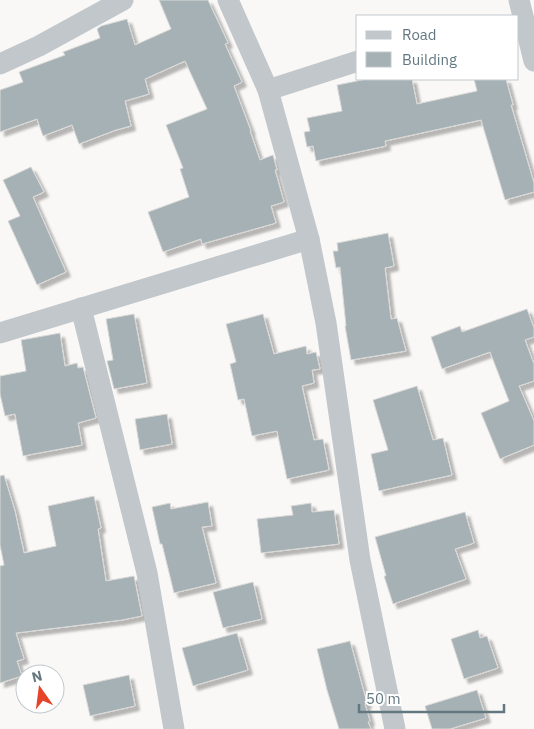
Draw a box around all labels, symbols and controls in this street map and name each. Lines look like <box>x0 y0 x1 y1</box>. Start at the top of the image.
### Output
legend <box>356 15 519 80</box>
text: Road <box>402 25 437 44</box>
text: Building <box>402 50 457 69</box>
north arrow <box>15 664 65 714</box>
text: N <box>30 666 44 686</box>
scale bar <box>359 682 504 714</box>
text: 50 m <box>366 689 401 708</box>

